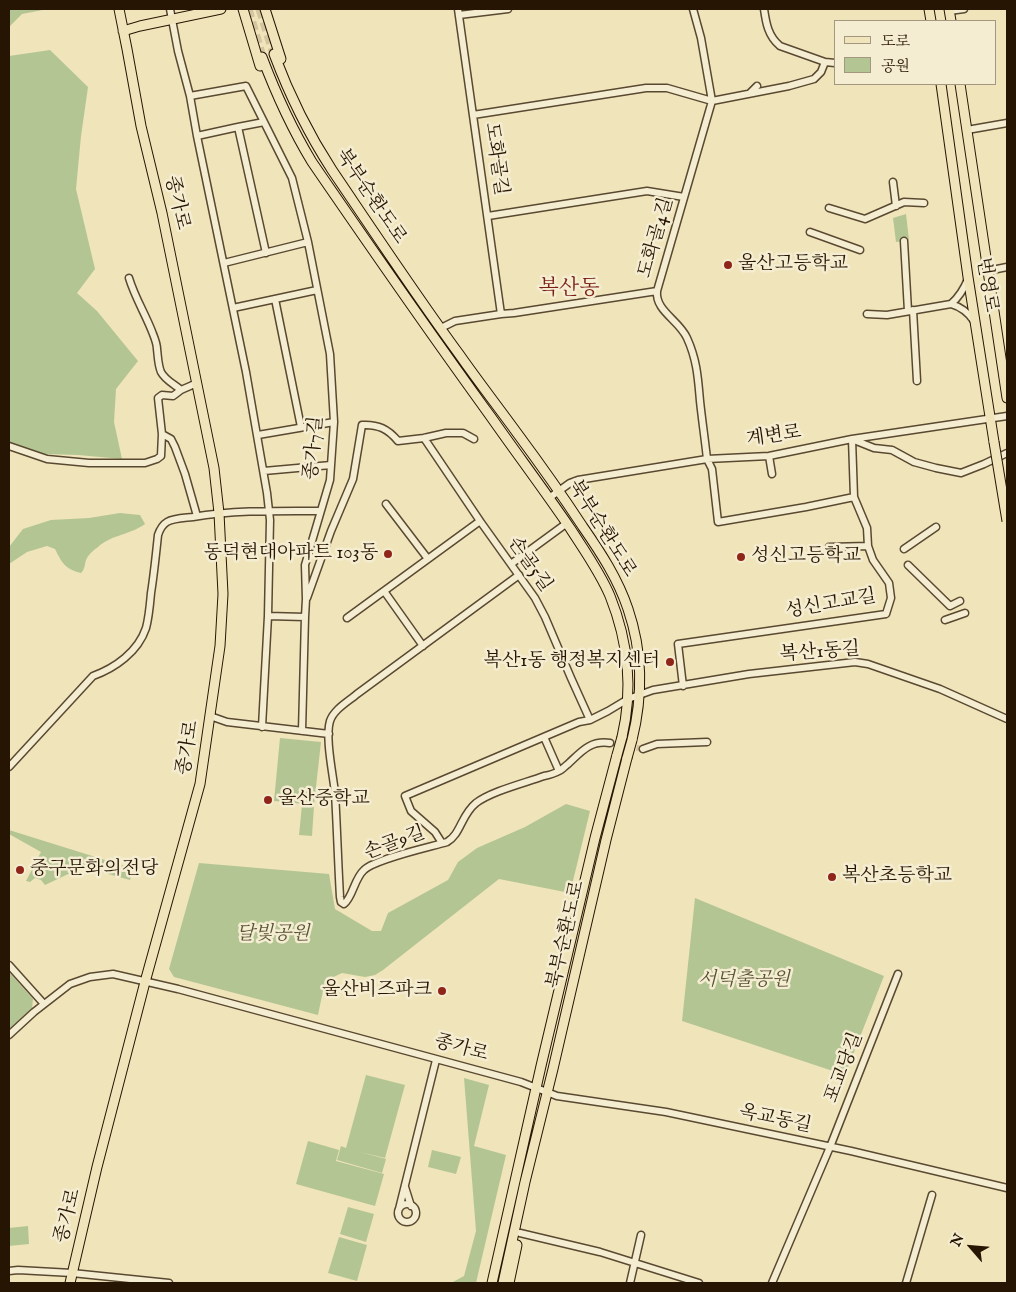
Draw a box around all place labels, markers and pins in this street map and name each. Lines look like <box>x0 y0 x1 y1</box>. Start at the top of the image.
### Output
place label: 울산고등학교 <box>738 254 848 276</box>
marker: 울산고등학교 <box>722 259 734 271</box>
place label: 동덕현대아파트 103동 <box>204 543 378 565</box>
place label: 성신고등학교 <box>751 546 861 568</box>
marker: 동덕현대아파트 103동 <box>382 548 394 560</box>
marker: 성신고등학교 <box>735 551 747 563</box>
place label: 복산1동 행정복지센터 <box>484 651 660 673</box>
marker: 복산1동 행정복지센터 <box>664 656 676 668</box>
place label: 울산중학교 <box>278 789 370 811</box>
marker: 울산중학교 <box>262 794 274 806</box>
place label: 중구문화의전당 <box>30 859 158 881</box>
marker: 중구문화의전당 <box>14 864 26 876</box>
place label: 복산초등학교 <box>842 866 952 888</box>
marker: 복산초등학교 <box>826 871 838 883</box>
place label: 울산비즈파크 <box>322 980 432 1002</box>
marker: 울산비즈파크 <box>436 985 448 997</box>

